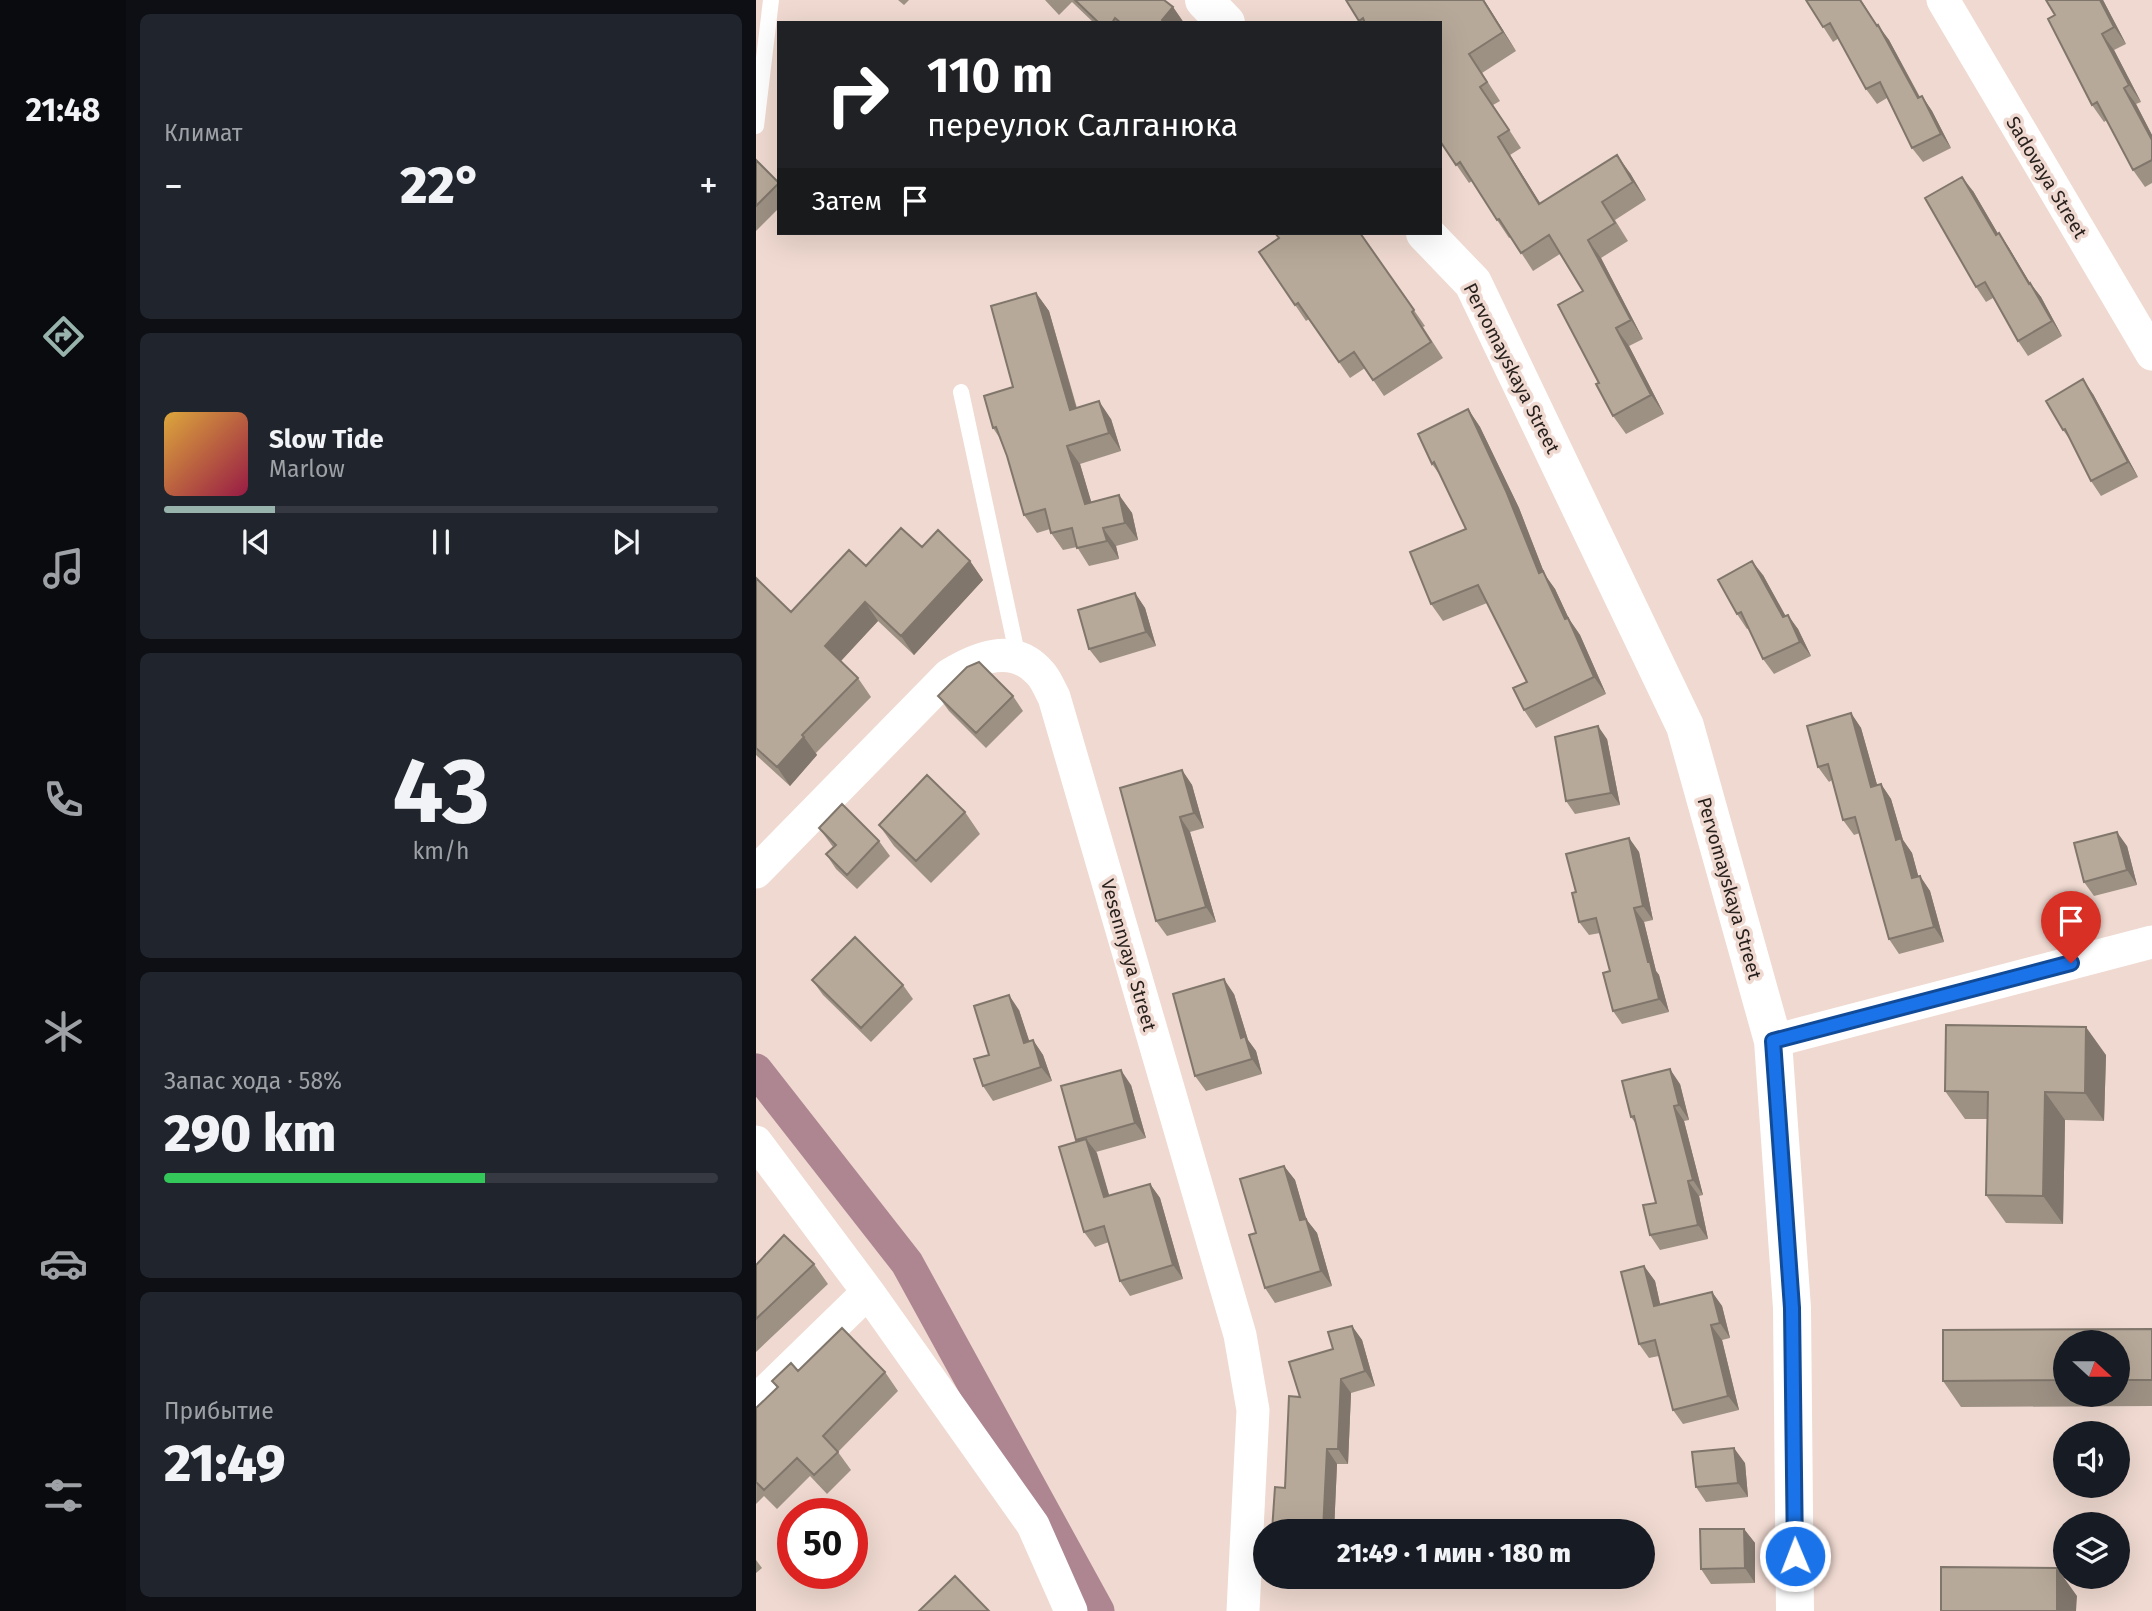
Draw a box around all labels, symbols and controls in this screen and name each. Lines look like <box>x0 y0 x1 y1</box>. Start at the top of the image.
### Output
text: 110 m <box>927 46 1053 105</box>
icon: right <box>812 49 903 140</box>
text: 21:48 <box>26 91 100 129</box>
text: переулок Салганюка <box>927 106 1238 144</box>
street label: Sadovaya Street <box>2001 112 2092 242</box>
text: Климат <box>164 119 242 147</box>
text: 22° <box>400 154 482 217</box>
text: − <box>164 163 183 209</box>
text: + <box>699 163 718 209</box>
icon: arrive <box>896 182 934 220</box>
text: Затем <box>812 186 882 217</box>
street label: Pervomayskaya Street <box>1459 279 1565 458</box>
icon: directions <box>39 312 88 361</box>
text: Slow Tide <box>269 424 384 455</box>
text: Marlow <box>269 455 345 483</box>
icon: previous <box>237 523 275 561</box>
icon: pause <box>422 523 460 561</box>
icon: next <box>607 523 645 561</box>
icon: music <box>39 544 88 593</box>
text: 43 <box>392 737 490 846</box>
icon: phone <box>39 775 88 824</box>
street label: Pervomayskaya Street <box>1692 794 1767 982</box>
text: km/h <box>413 837 469 865</box>
street label: Vesennyaya Street <box>1096 877 1161 1034</box>
pin <box>2041 891 2101 963</box>
icon: arrive <box>2052 902 2090 940</box>
icon: climate <box>39 1007 88 1056</box>
text: Запас хода · 58% <box>164 1067 342 1095</box>
text: 290 km <box>164 1102 336 1165</box>
icon: car <box>39 1239 88 1288</box>
north arrow <box>2053 1330 2130 1407</box>
map controls <box>2053 1330 2130 1589</box>
text: Прибытие <box>164 1397 274 1425</box>
button: sound <box>2053 1421 2130 1498</box>
text: 21:49 <box>164 1432 285 1495</box>
icon: filters <box>39 1471 88 1520</box>
speed limit sign: 50 <box>777 1498 868 1589</box>
button: layers <box>2053 1512 2130 1589</box>
position arrow <box>1758 1519 1832 1593</box>
text: 21:49 · 1 мин · 180 m <box>1337 1538 1571 1569</box>

